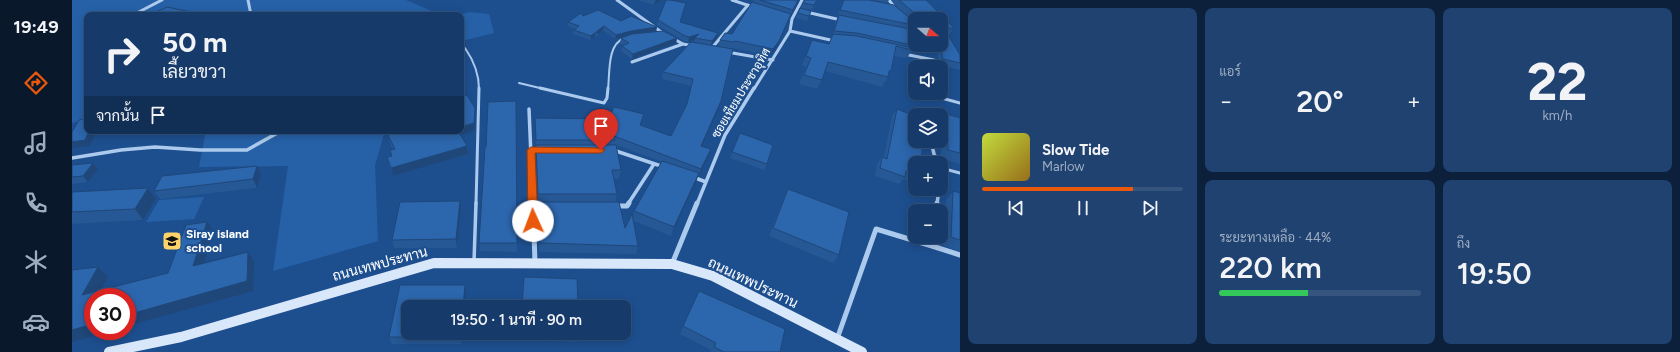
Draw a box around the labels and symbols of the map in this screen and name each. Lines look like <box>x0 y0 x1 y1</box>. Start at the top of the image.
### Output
north arrow <box>908 12 948 52</box>
street label: ซอยเทียมประชาอุทิศ <box>708 45 775 142</box>
pin <box>584 109 618 150</box>
position arrow <box>512 200 554 242</box>
place label: Siray island school <box>186 227 249 255</box>
school or university icon: Siray island school <box>161 230 183 252</box>
street label: ถนนเทพประทาน <box>331 243 430 285</box>
street label: ถนนเทพประทาน <box>705 254 801 312</box>
speed limit sign: 30 <box>84 288 136 340</box>

